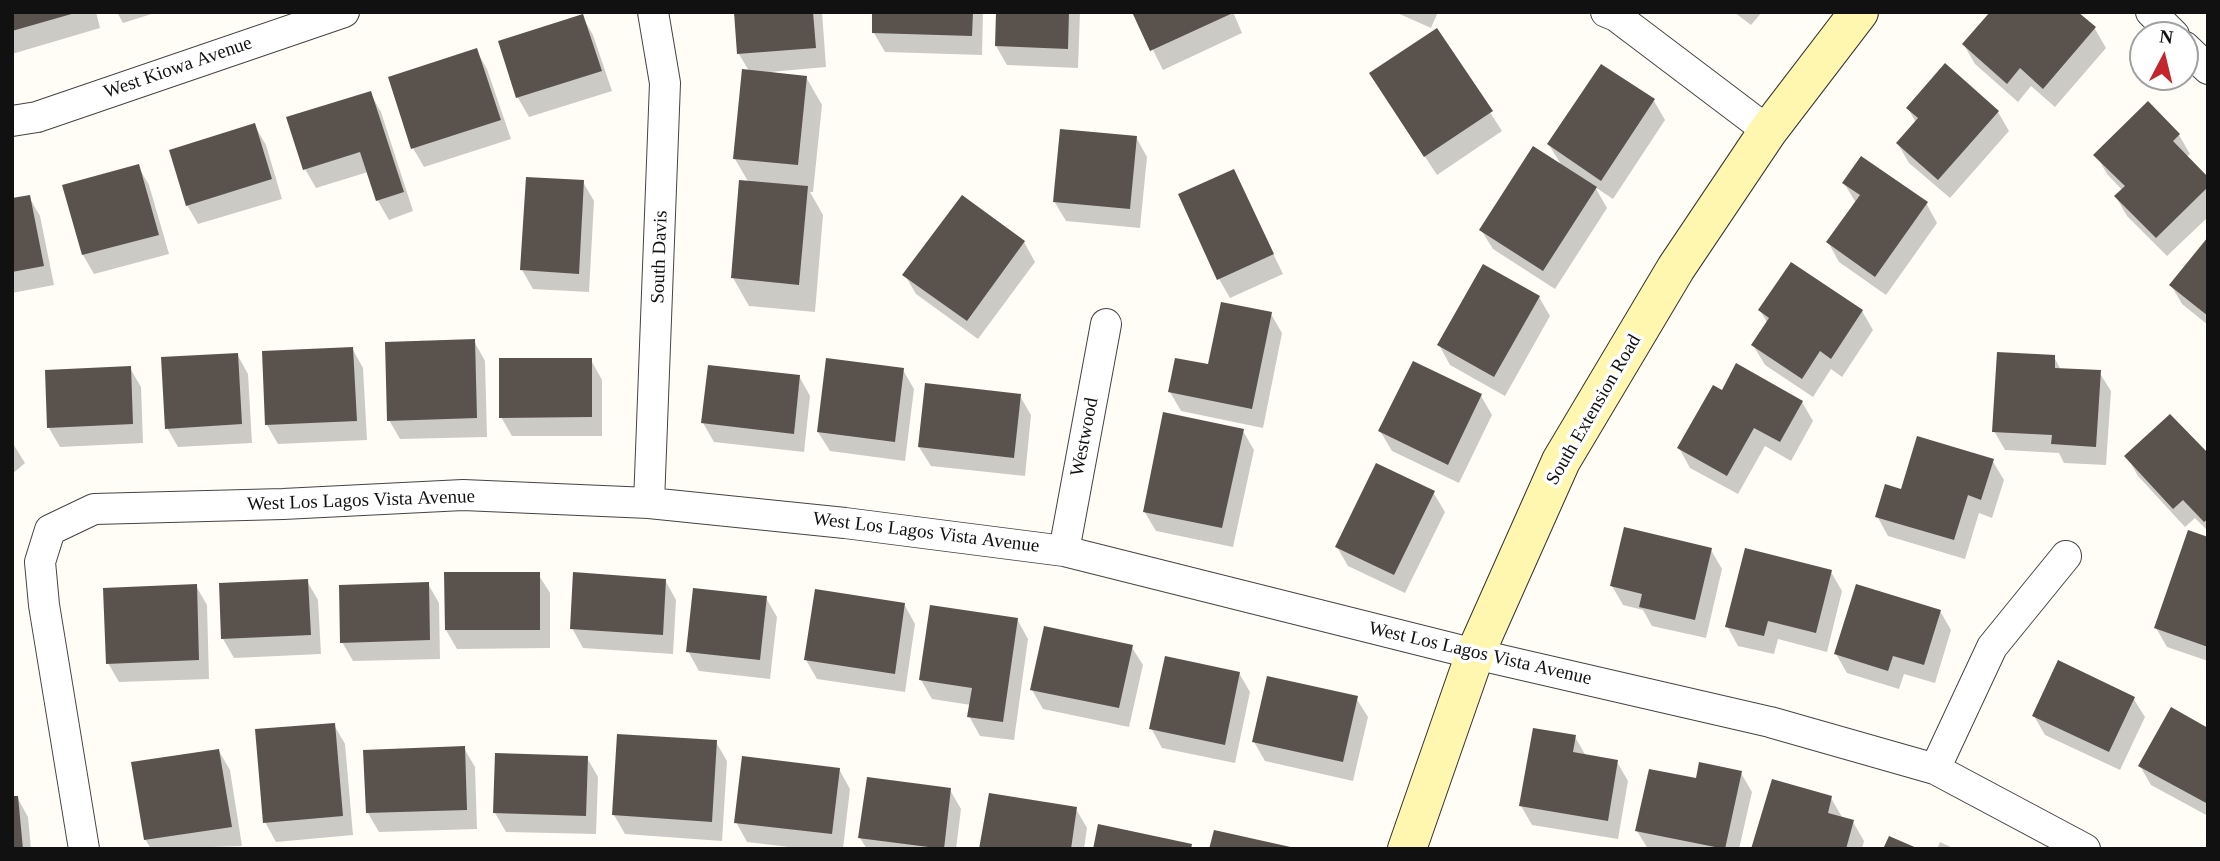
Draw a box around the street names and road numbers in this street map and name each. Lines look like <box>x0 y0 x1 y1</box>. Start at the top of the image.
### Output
street label: West Kiowa Avenue <box>101 32 255 104</box>
street label: South Davis <box>647 210 673 304</box>
street label: South Extension Road <box>1542 331 1646 489</box>
street label: Westwood <box>1066 396 1104 478</box>
street label: West Los Lagos Vista Avenue <box>247 486 475 516</box>
street label: West Los Lagos Vista Avenue <box>811 508 1041 558</box>
street label: West Los Lagos Vista Avenue <box>1366 617 1594 691</box>

